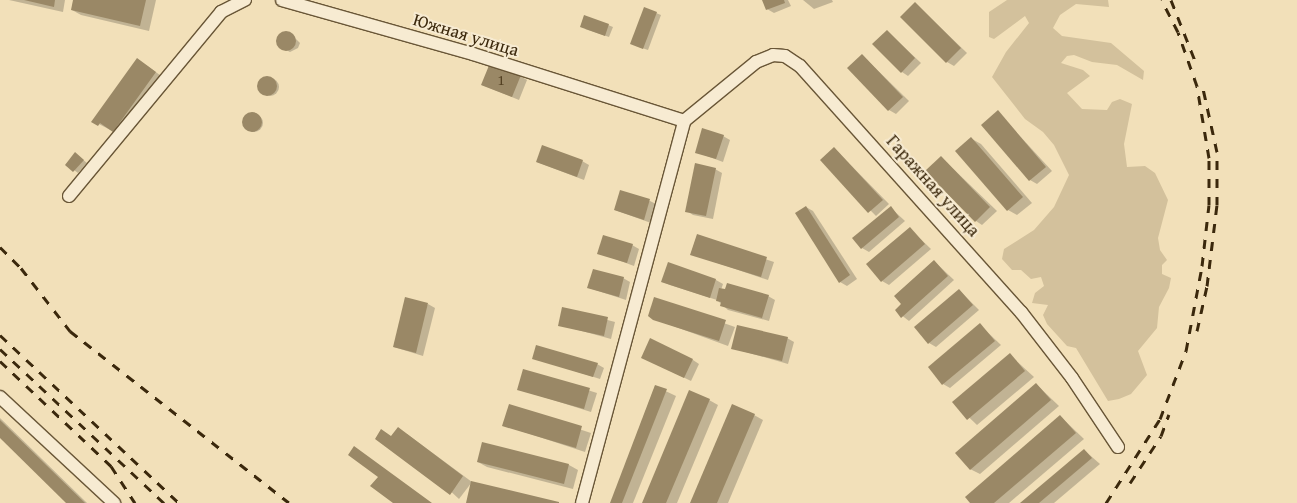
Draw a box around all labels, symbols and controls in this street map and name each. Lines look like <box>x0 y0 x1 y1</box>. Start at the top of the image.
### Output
street label: Южная улица <box>411 9 521 61</box>
house number: 1 <box>497 71 505 89</box>
street label: Гаражная улица <box>882 131 984 241</box>

